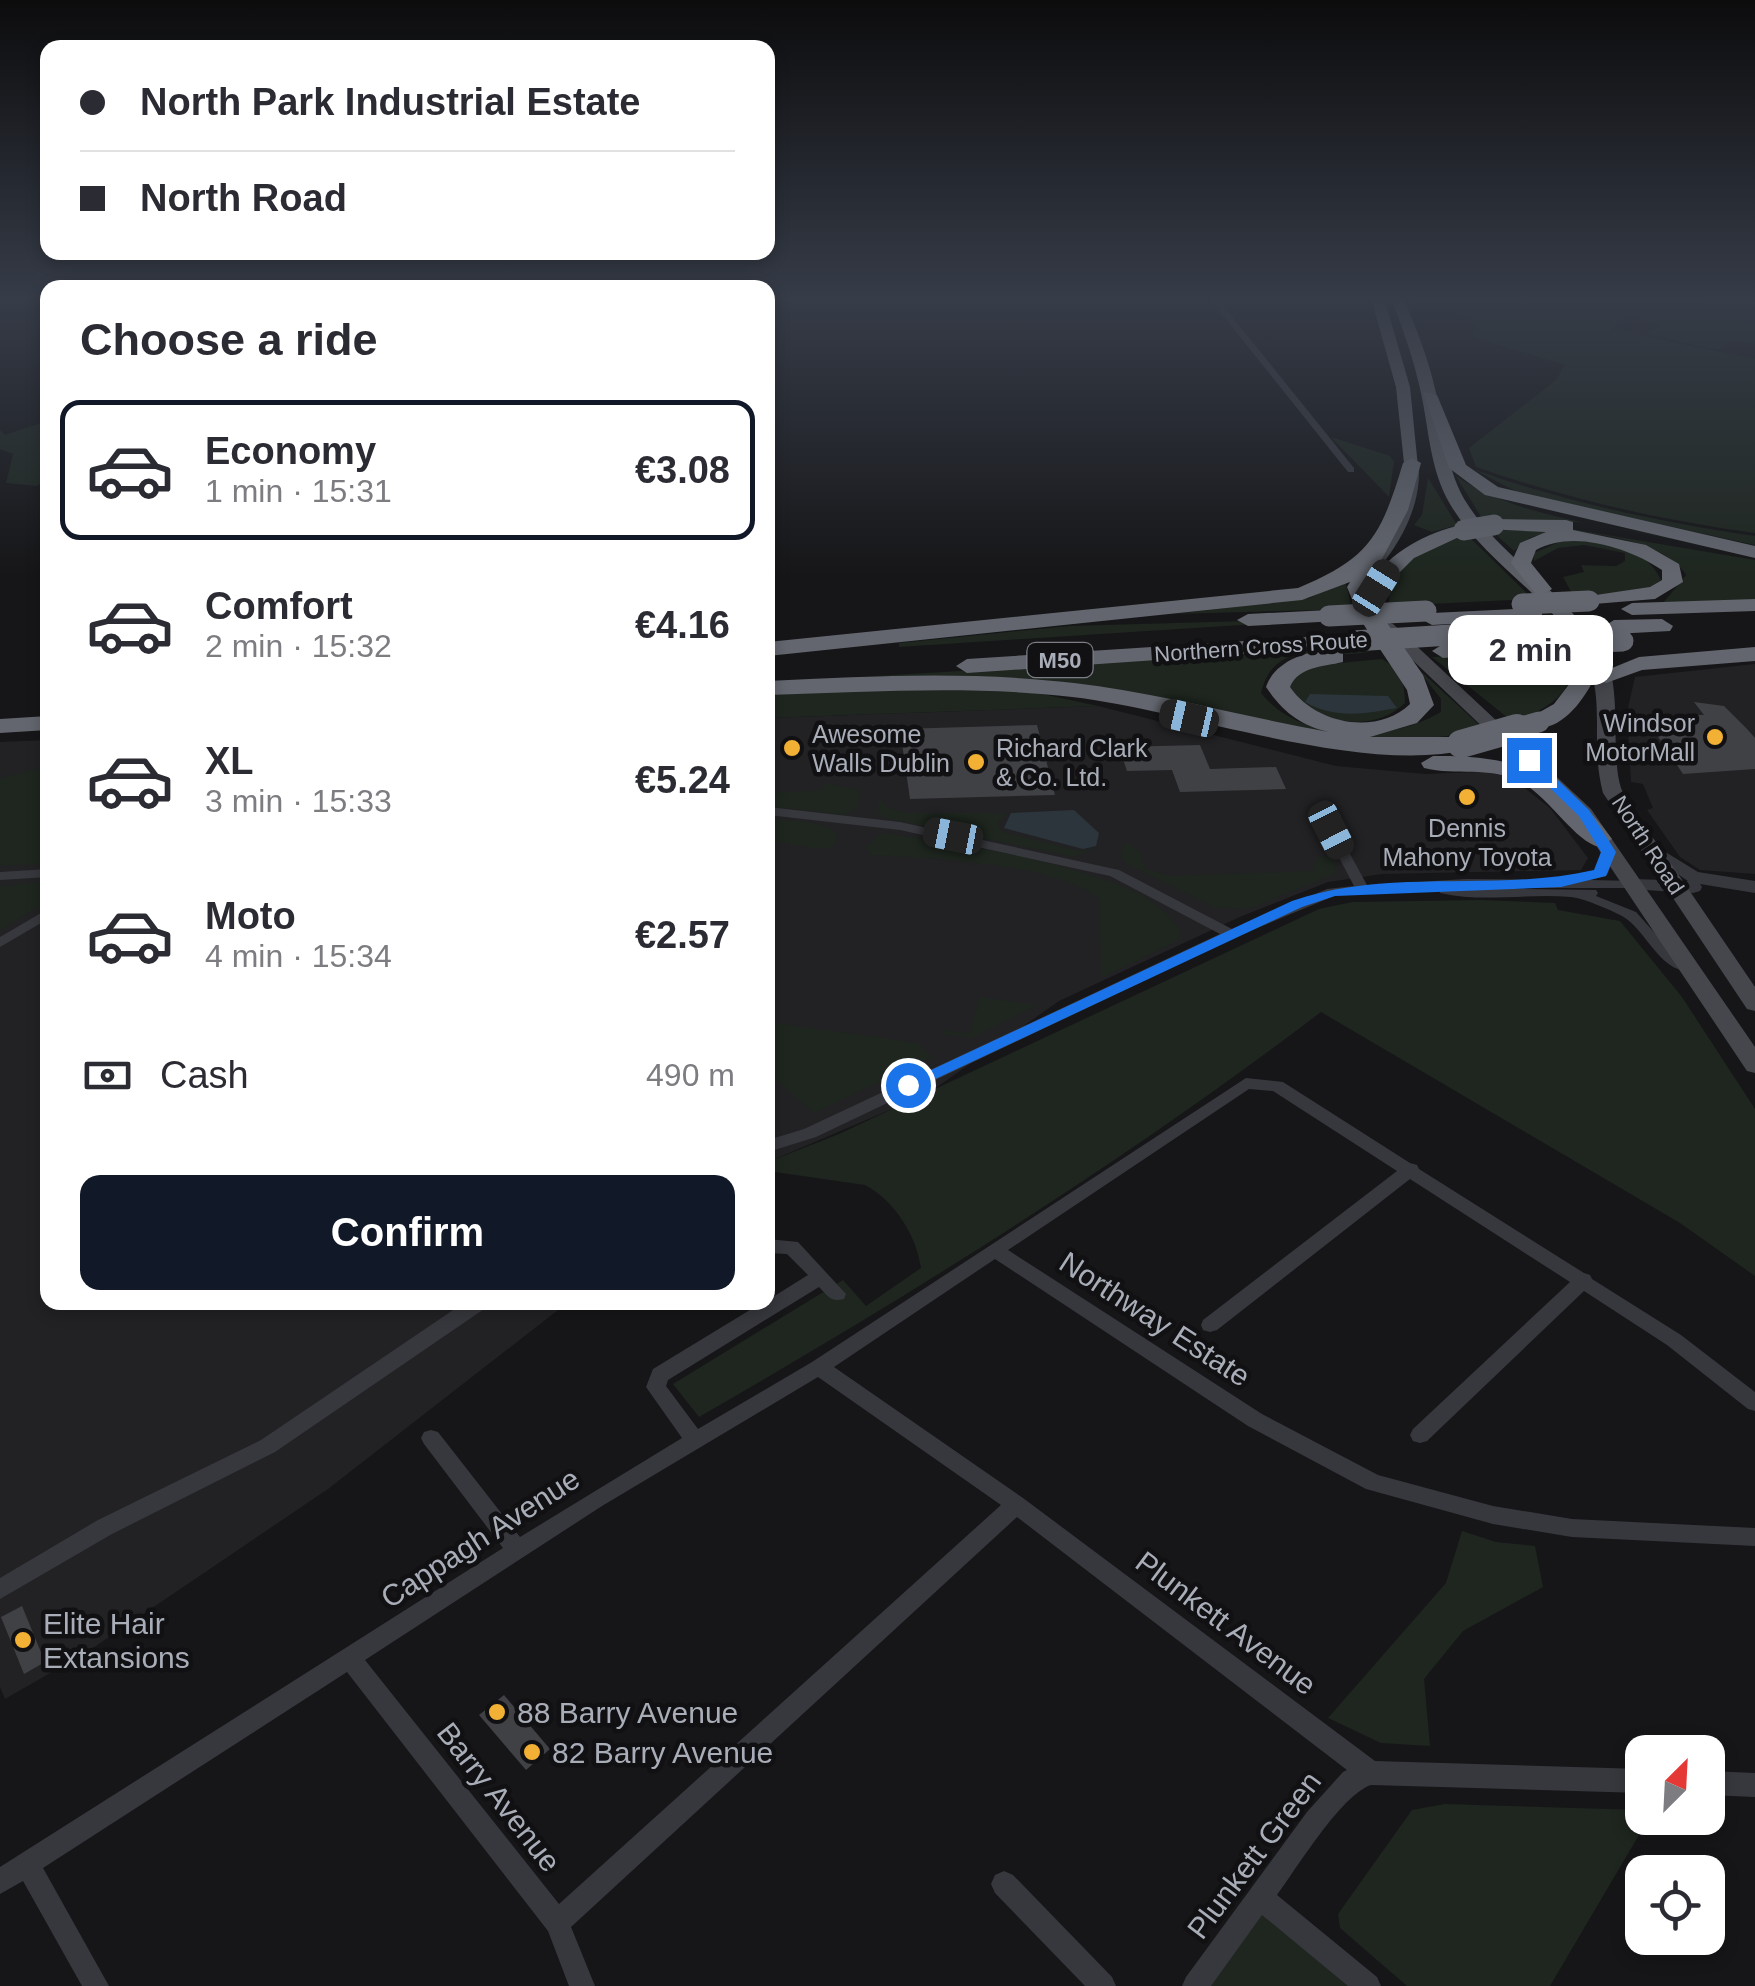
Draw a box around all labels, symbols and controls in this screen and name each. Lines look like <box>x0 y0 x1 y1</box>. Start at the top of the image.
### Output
text: North Park Industrial Estate <box>140 81 640 123</box>
text: North Road <box>140 177 347 219</box>
text: Choose a ride <box>80 314 378 365</box>
icon: car <box>85 425 175 515</box>
text: Economy <box>205 430 376 472</box>
text: €3.08 <box>635 449 730 491</box>
text: 1 min · 15:31 <box>205 473 392 509</box>
car <box>1347 555 1405 621</box>
icon: car <box>85 580 175 670</box>
text: Comfort <box>205 585 353 627</box>
text: €4.16 <box>635 604 730 646</box>
callout: 2 min <box>1446 615 1612 685</box>
street label: Northern Cross Route <box>1153 627 1369 667</box>
text: 2 min · 15:32 <box>205 628 392 664</box>
text: 2 min <box>1489 632 1572 668</box>
road number: M50 <box>1028 643 1092 677</box>
car <box>1156 697 1222 739</box>
place label: Windsor MotorMall <box>1585 709 1695 766</box>
place label: Awesome Walls Dublin <box>812 720 950 777</box>
marker: Windsor MotorMall <box>1704 726 1726 748</box>
place label: Richard Clark & Co. Ltd. <box>996 734 1148 791</box>
icon: car <box>85 735 175 825</box>
marker: Awesome Walls Dublin <box>781 737 803 759</box>
route end <box>1507 738 1552 783</box>
text: XL <box>205 740 254 782</box>
marker: Richard Clark & Co. Ltd. <box>965 751 987 773</box>
text: €5.24 <box>635 759 730 801</box>
text: 3 min · 15:33 <box>205 783 392 819</box>
marker: Dennis Mahony Toyota <box>1456 786 1478 808</box>
street label: North Road <box>1607 791 1689 899</box>
car <box>1304 796 1358 864</box>
place label: Dennis Mahony Toyota <box>1382 814 1552 871</box>
car <box>921 816 985 856</box>
icon: car <box>85 890 175 980</box>
text: Moto <box>205 895 296 937</box>
text: €2.57 <box>635 914 730 956</box>
text: 4 min · 15:34 <box>205 938 392 974</box>
icon: cash <box>80 1048 135 1103</box>
text: Cash <box>160 1054 249 1096</box>
text: 490 m <box>646 1057 735 1093</box>
route start <box>886 1063 931 1108</box>
button: Confirm <box>80 1175 735 1290</box>
street label: Northway Estate <box>1054 1245 1256 1393</box>
street label: Cappagh Avenue <box>375 1462 585 1614</box>
street label: Plunkett Avenue <box>1130 1545 1322 1701</box>
place label: Elite Hair Extansions <box>43 1607 190 1674</box>
marker: Elite Hair Extansions <box>12 1629 34 1651</box>
place label: 88 Barry Avenue <box>517 1696 738 1729</box>
marker: 88 Barry Avenue <box>486 1701 508 1723</box>
street label: Barry Avenue <box>431 1716 567 1878</box>
north arrow <box>1625 1735 1725 1835</box>
map controls <box>1625 1735 1725 1955</box>
place label: 82 Barry Avenue <box>552 1736 773 1769</box>
marker: 82 Barry Avenue <box>521 1741 543 1763</box>
street label: Plunkett Green <box>1181 1765 1327 1945</box>
button: locate <box>1625 1855 1725 1955</box>

